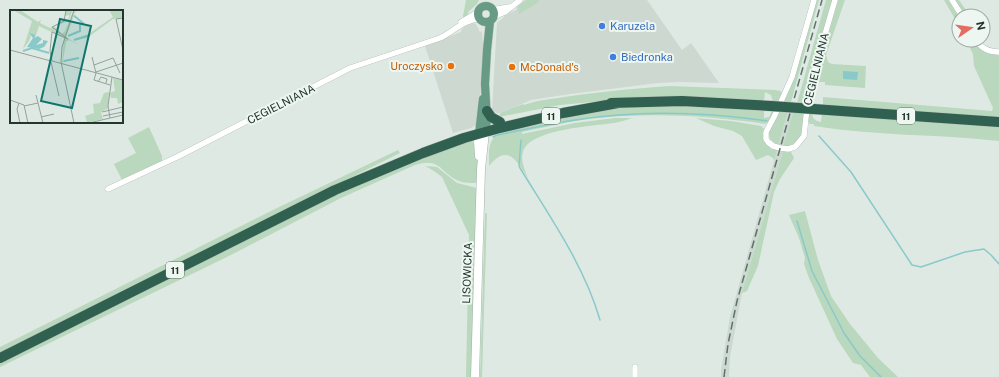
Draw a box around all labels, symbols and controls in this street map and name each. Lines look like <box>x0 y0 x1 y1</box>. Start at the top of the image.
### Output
north arrow <box>951 8 991 48</box>
inset map <box>10 10 123 123</box>
place label: Karuzela <box>610 20 655 32</box>
text: N <box>974 20 988 31</box>
marker: Karuzela <box>597 21 607 31</box>
street label: CEGIELNIANA <box>801 31 831 106</box>
place label: Biedronka <box>621 51 673 63</box>
marker: Biedronka <box>608 52 618 62</box>
place label: Uroczysko <box>390 60 443 72</box>
marker: Uroczysko <box>446 61 456 71</box>
place label: McDonald's <box>520 61 579 73</box>
marker: McDonald's <box>507 62 517 72</box>
street label: CEGIELNIANA <box>245 82 317 126</box>
road number: 11 <box>542 108 560 124</box>
road number: 11 <box>897 108 915 124</box>
street label: LISOWICKA <box>460 242 474 304</box>
road number: 11 <box>166 262 184 278</box>

